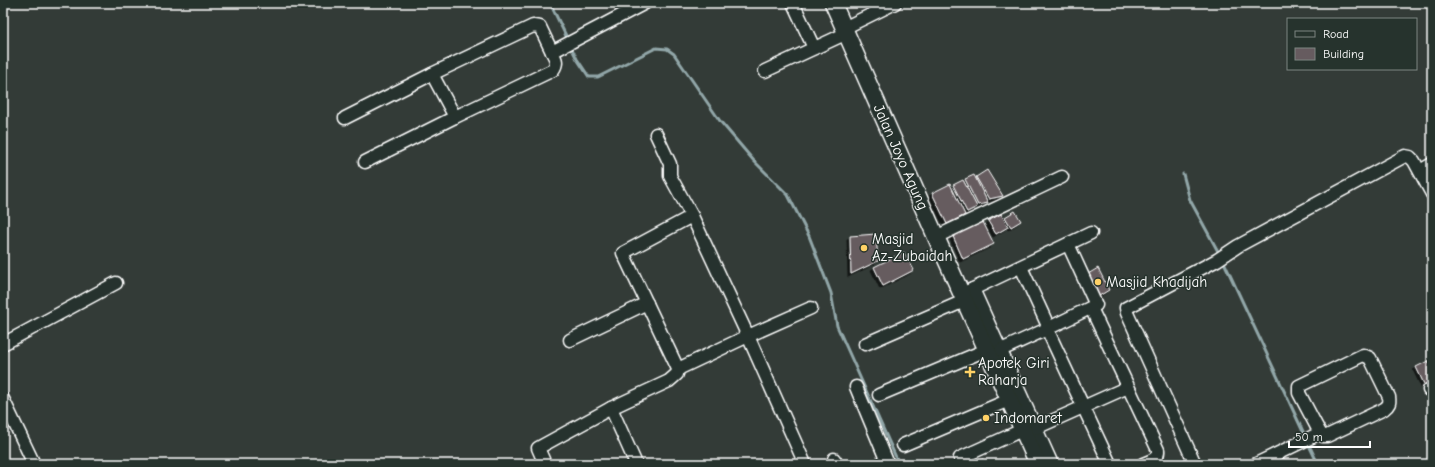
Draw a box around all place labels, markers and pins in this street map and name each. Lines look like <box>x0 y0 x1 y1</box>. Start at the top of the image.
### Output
place label: Masjid Az-Zubaidah <box>872 230 953 265</box>
marker: Masjid Az-Zubaidah <box>859 243 869 253</box>
place label: Masjid Khadijah <box>1106 273 1207 291</box>
marker: Masjid Khadijah <box>1093 277 1103 287</box>
place label: Apotek Giri Raharja <box>978 354 1050 389</box>
marker: Apotek Giri Raharja <box>965 367 975 377</box>
place label: Indomaret <box>994 409 1062 427</box>
marker: Indomaret <box>981 413 991 423</box>

